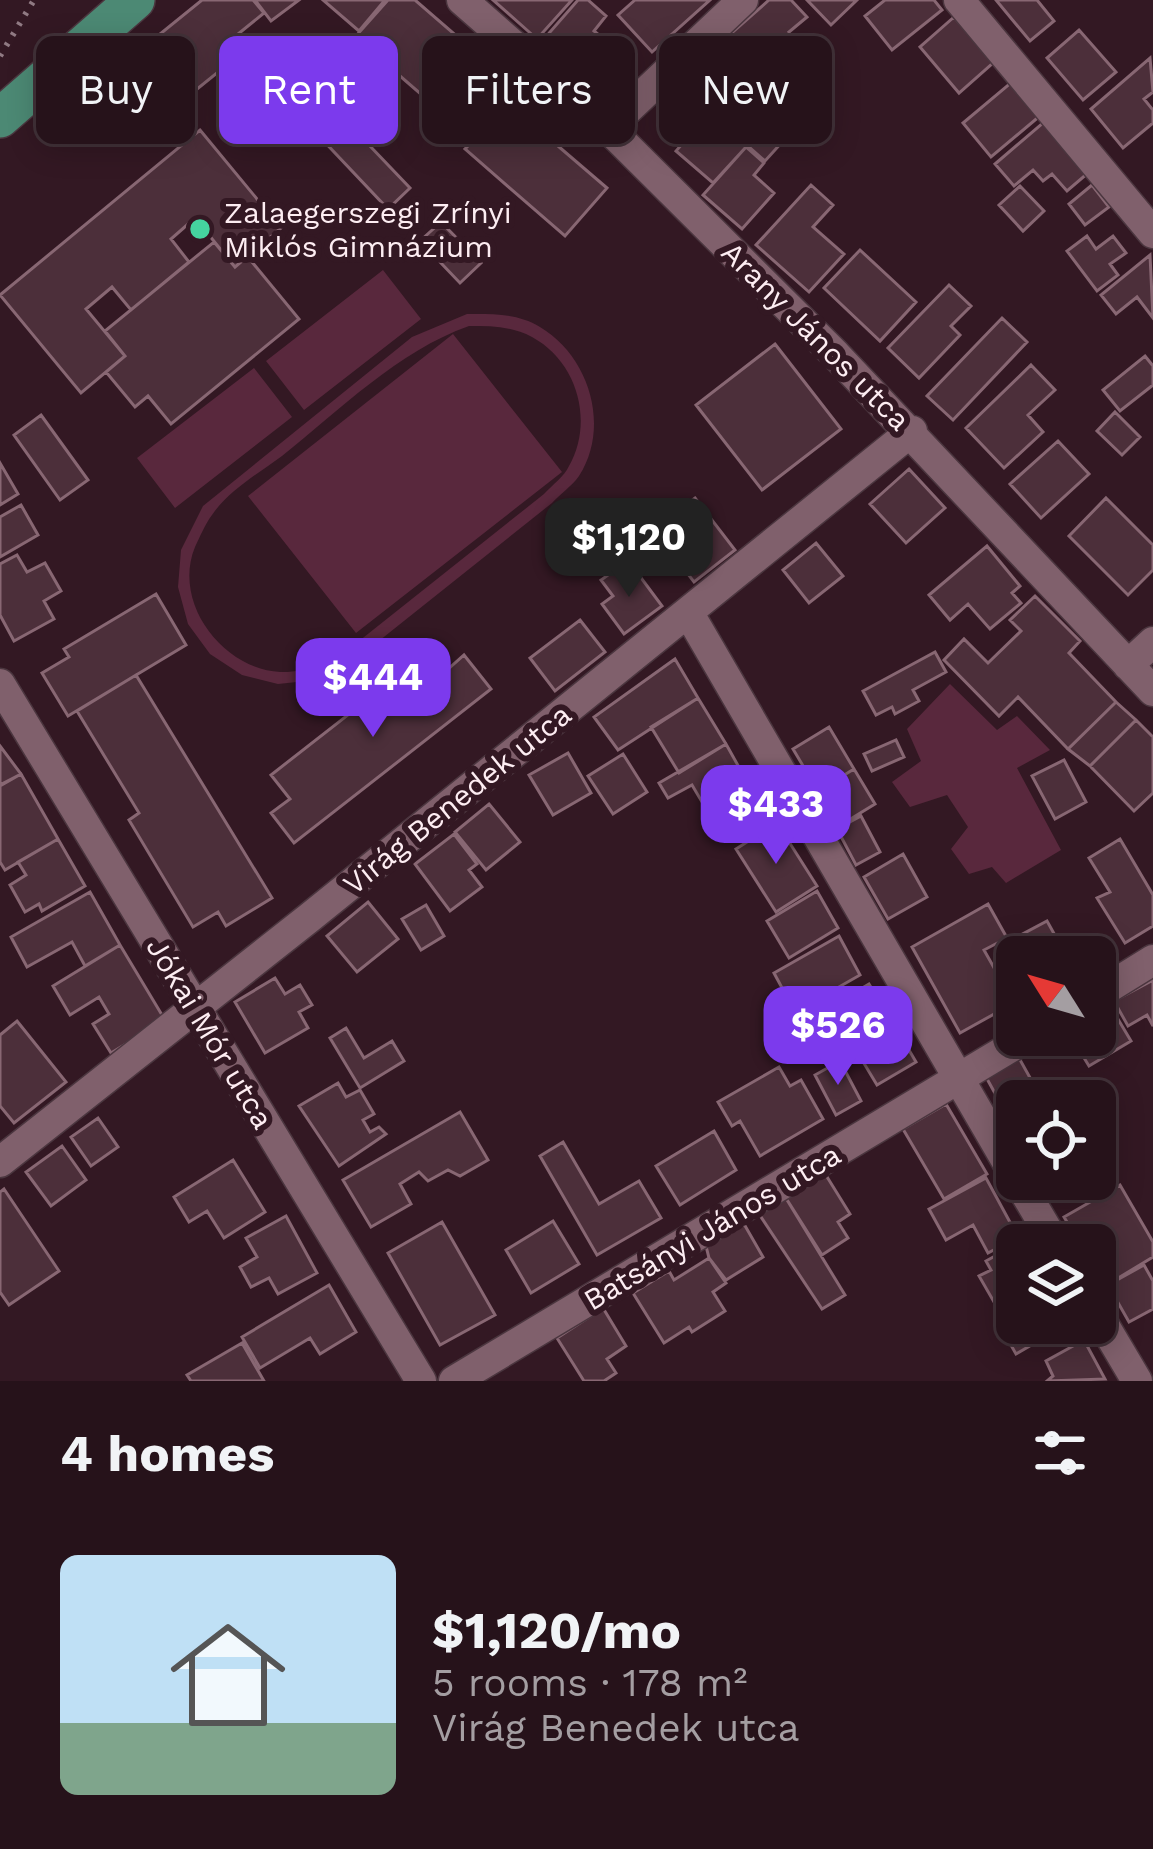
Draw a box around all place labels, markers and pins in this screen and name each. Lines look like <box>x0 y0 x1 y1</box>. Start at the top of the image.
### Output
place label: Zalaegerszegi Zrínyi Miklós Gimnázium <box>224 195 512 264</box>
marker: Zalaegerszegi Zrínyi Miklós Gimnázium <box>187 216 213 242</box>
pin: $1,120 <box>531 498 727 600</box>
pin: $444 <box>302 638 444 740</box>
pin: $433 <box>705 765 847 867</box>
pin: $526 <box>767 986 909 1088</box>

